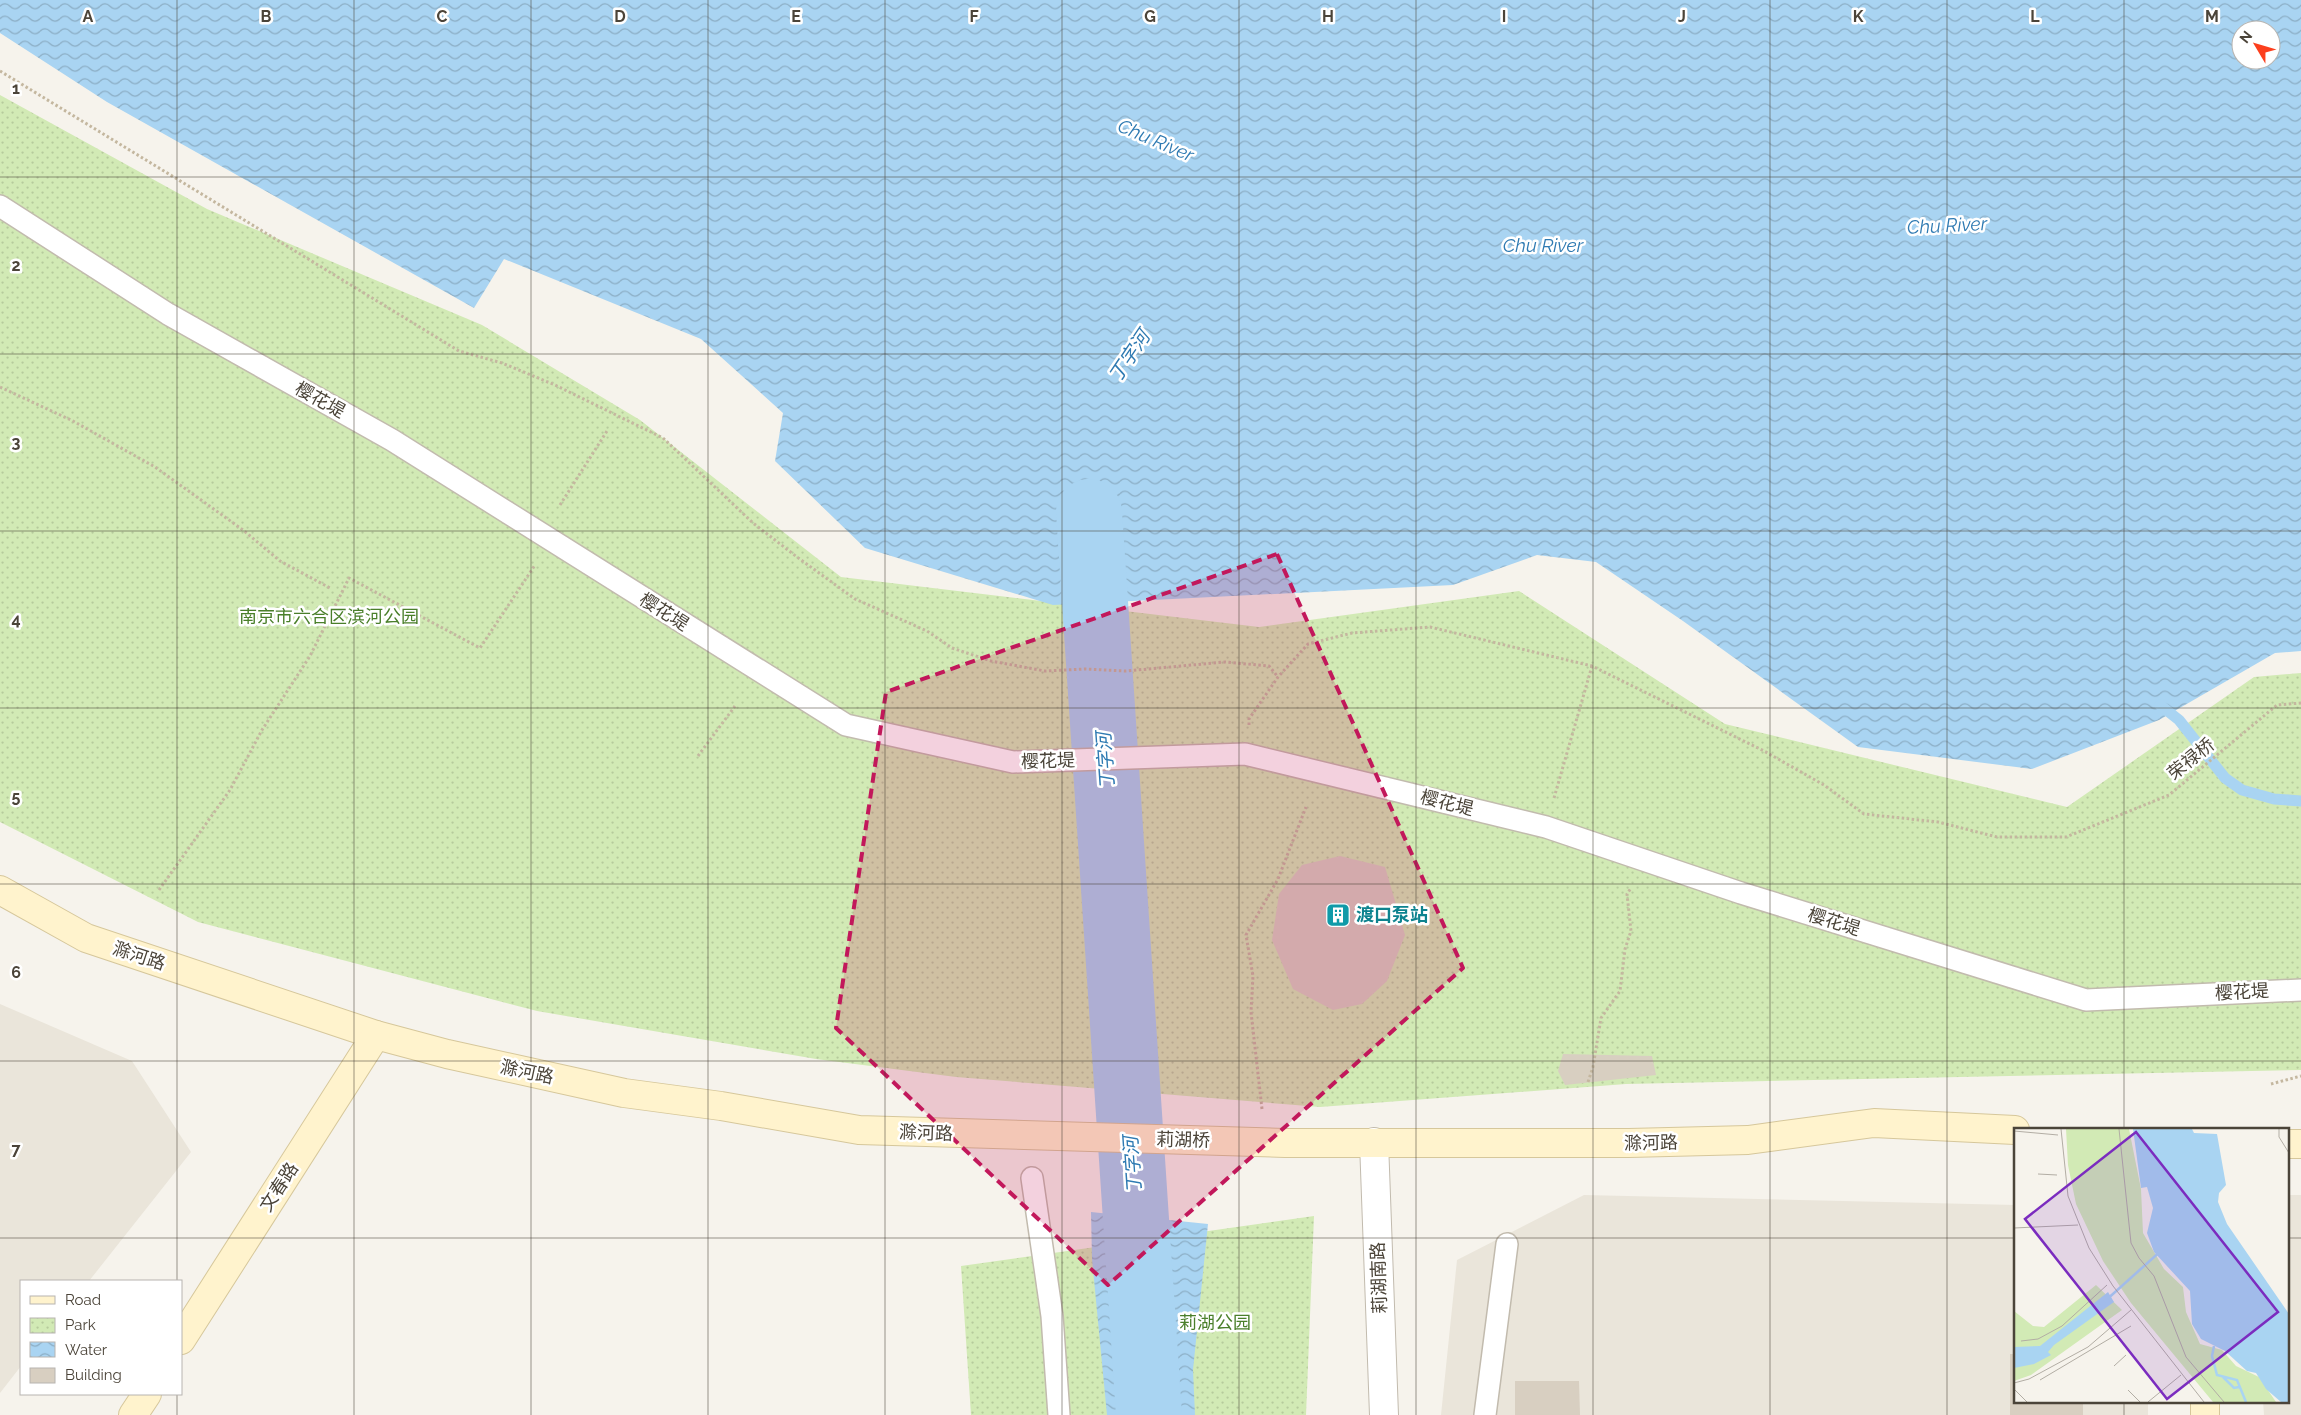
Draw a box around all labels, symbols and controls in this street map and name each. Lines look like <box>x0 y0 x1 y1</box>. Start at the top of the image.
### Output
text: A <box>83 7 94 26</box>
text: B <box>261 7 272 26</box>
text: C <box>437 7 448 26</box>
text: D <box>614 7 626 26</box>
text: E <box>791 7 801 26</box>
text: F <box>969 7 979 26</box>
text: G <box>1144 7 1156 26</box>
text: H <box>1322 7 1334 26</box>
text: I <box>1502 7 1506 26</box>
text: J <box>1678 7 1686 26</box>
text: K <box>1853 7 1864 26</box>
text: L <box>2030 7 2040 26</box>
text: M <box>2205 7 2219 26</box>
north arrow <box>2231 20 2281 70</box>
text: N <box>2236 28 2255 46</box>
text: 1 <box>12 79 20 98</box>
water label: Chu River <box>1115 114 1199 166</box>
water label: Chu River <box>1906 212 1989 238</box>
water label: Chu River <box>1503 234 1585 256</box>
text: 2 <box>11 256 21 275</box>
water label: 丁字河 <box>1104 323 1156 386</box>
street label: 樱花堤 <box>292 377 349 422</box>
text: 3 <box>12 433 21 452</box>
street label: 樱花堤 <box>636 588 693 635</box>
park label: 南京市六合区滨河公园 <box>239 606 419 627</box>
text: 4 <box>11 610 21 629</box>
water label: 丁字河 <box>1092 728 1118 790</box>
street label: 荣禄桥 <box>2163 733 2218 784</box>
street label: 樱花堤 <box>1021 749 1075 772</box>
street label: 樱花堤 <box>1418 786 1476 819</box>
text: 5 <box>12 787 21 806</box>
building icon: 渡口泵站 <box>1325 902 1351 928</box>
place label: 渡口泵站 <box>1356 904 1428 925</box>
street label: 樱花堤 <box>1805 904 1863 939</box>
street label: 滁河路 <box>110 937 168 974</box>
text: 6 <box>11 963 21 982</box>
street label: 樱花堤 <box>2214 980 2269 1003</box>
street label: 滁河路 <box>499 1056 556 1087</box>
street label: 滁河路 <box>899 1121 953 1144</box>
inset map <box>2014 1128 2288 1402</box>
street label: 莉湖桥 <box>1156 1129 1210 1150</box>
water label: 丁字河 <box>1119 1132 1145 1194</box>
street label: 滁河路 <box>1624 1132 1678 1153</box>
text: 7 <box>12 1140 21 1159</box>
street label: 文春路 <box>255 1158 302 1215</box>
street label: 莉湖南路 <box>1367 1242 1390 1314</box>
legend <box>20 1280 182 1395</box>
text: Road <box>65 1291 101 1309</box>
park label: 莉湖公园 <box>1179 1312 1251 1333</box>
text: Park <box>65 1316 96 1334</box>
text: Water <box>65 1341 108 1359</box>
text: Building <box>65 1366 122 1384</box>

